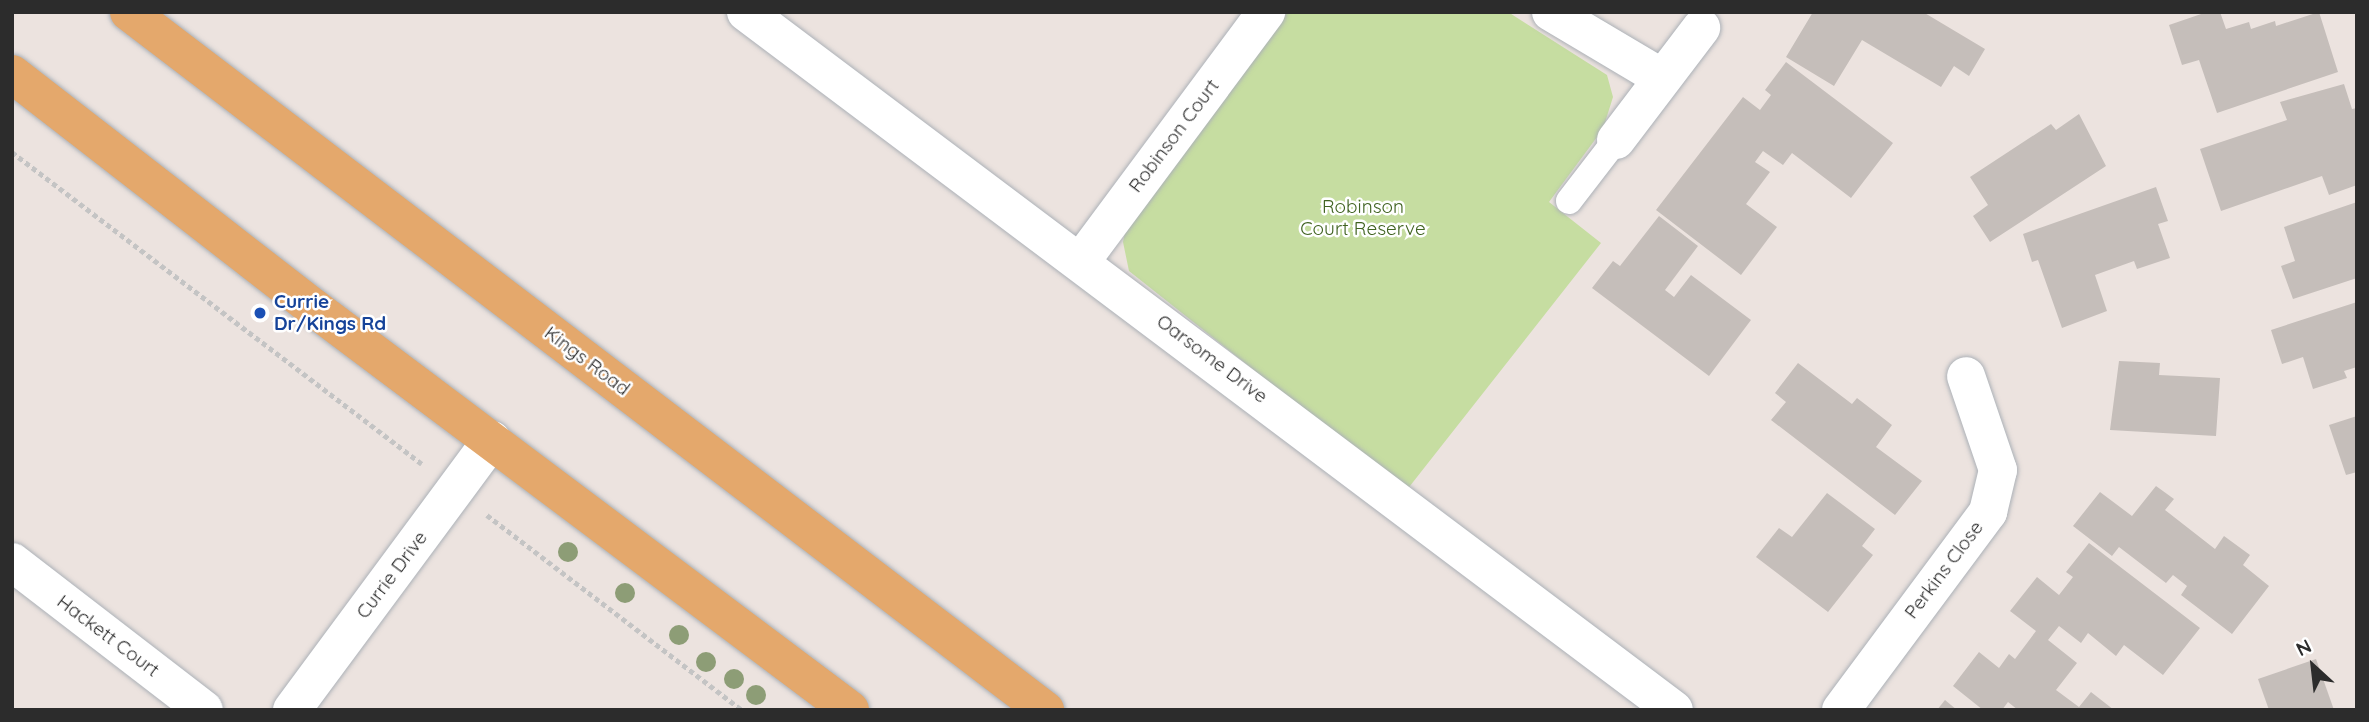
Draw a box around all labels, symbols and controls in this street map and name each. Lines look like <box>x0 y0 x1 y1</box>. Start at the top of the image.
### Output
street label: Robinson Court <box>1124 75 1224 197</box>
park label: Robinson Court Reserve <box>1300 196 1426 240</box>
place label: Currie Dr/Kings Rd <box>274 291 386 335</box>
marker: Currie Dr/Kings Rd <box>252 305 268 321</box>
street label: Oarsome Drive <box>1152 310 1272 408</box>
street label: Kings Road <box>540 322 634 400</box>
street label: Perkins Close <box>1900 517 1988 623</box>
street label: Currie Drive <box>352 527 432 623</box>
street label: Hackett Court <box>52 590 164 682</box>
north arrow <box>2278 631 2348 701</box>
text: N <box>2292 633 2315 661</box>

